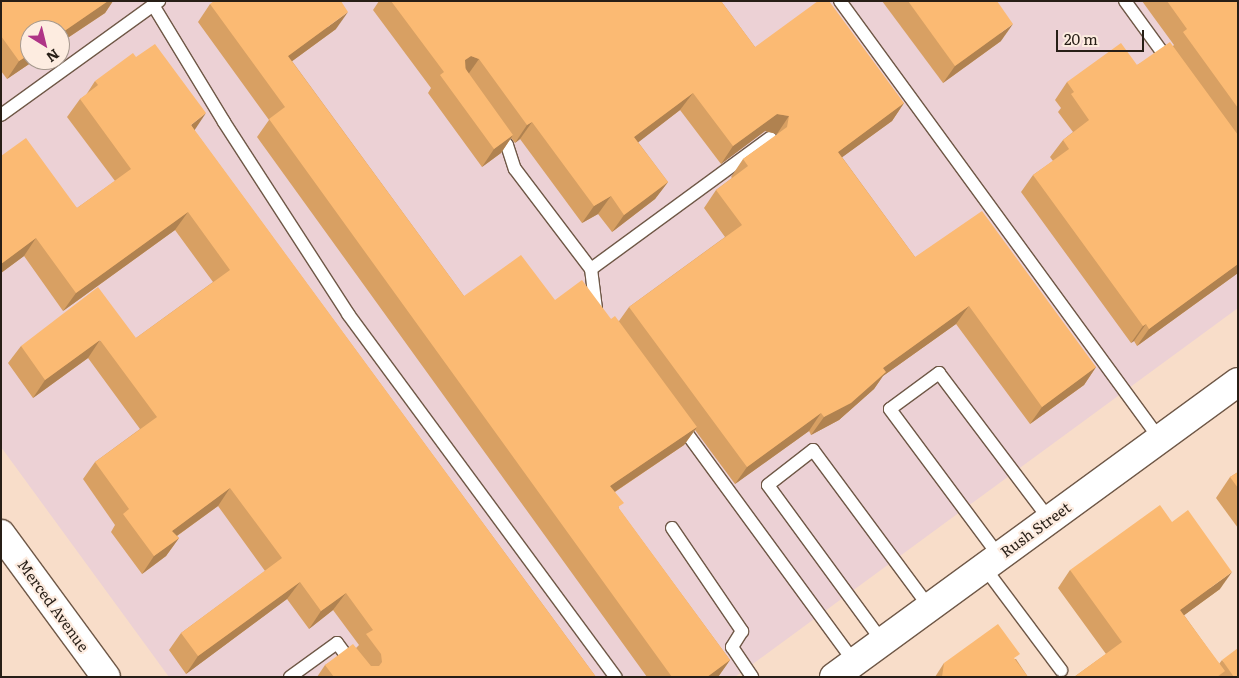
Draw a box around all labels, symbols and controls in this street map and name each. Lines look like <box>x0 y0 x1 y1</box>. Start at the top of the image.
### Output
north arrow <box>20 20 70 70</box>
scale bar <box>1059 20 1146 52</box>
text: 20 m <box>1064 27 1098 50</box>
text: N <box>43 45 64 68</box>
street label: Rush Street <box>996 498 1074 560</box>
street label: Merced Avenue <box>15 555 93 655</box>

